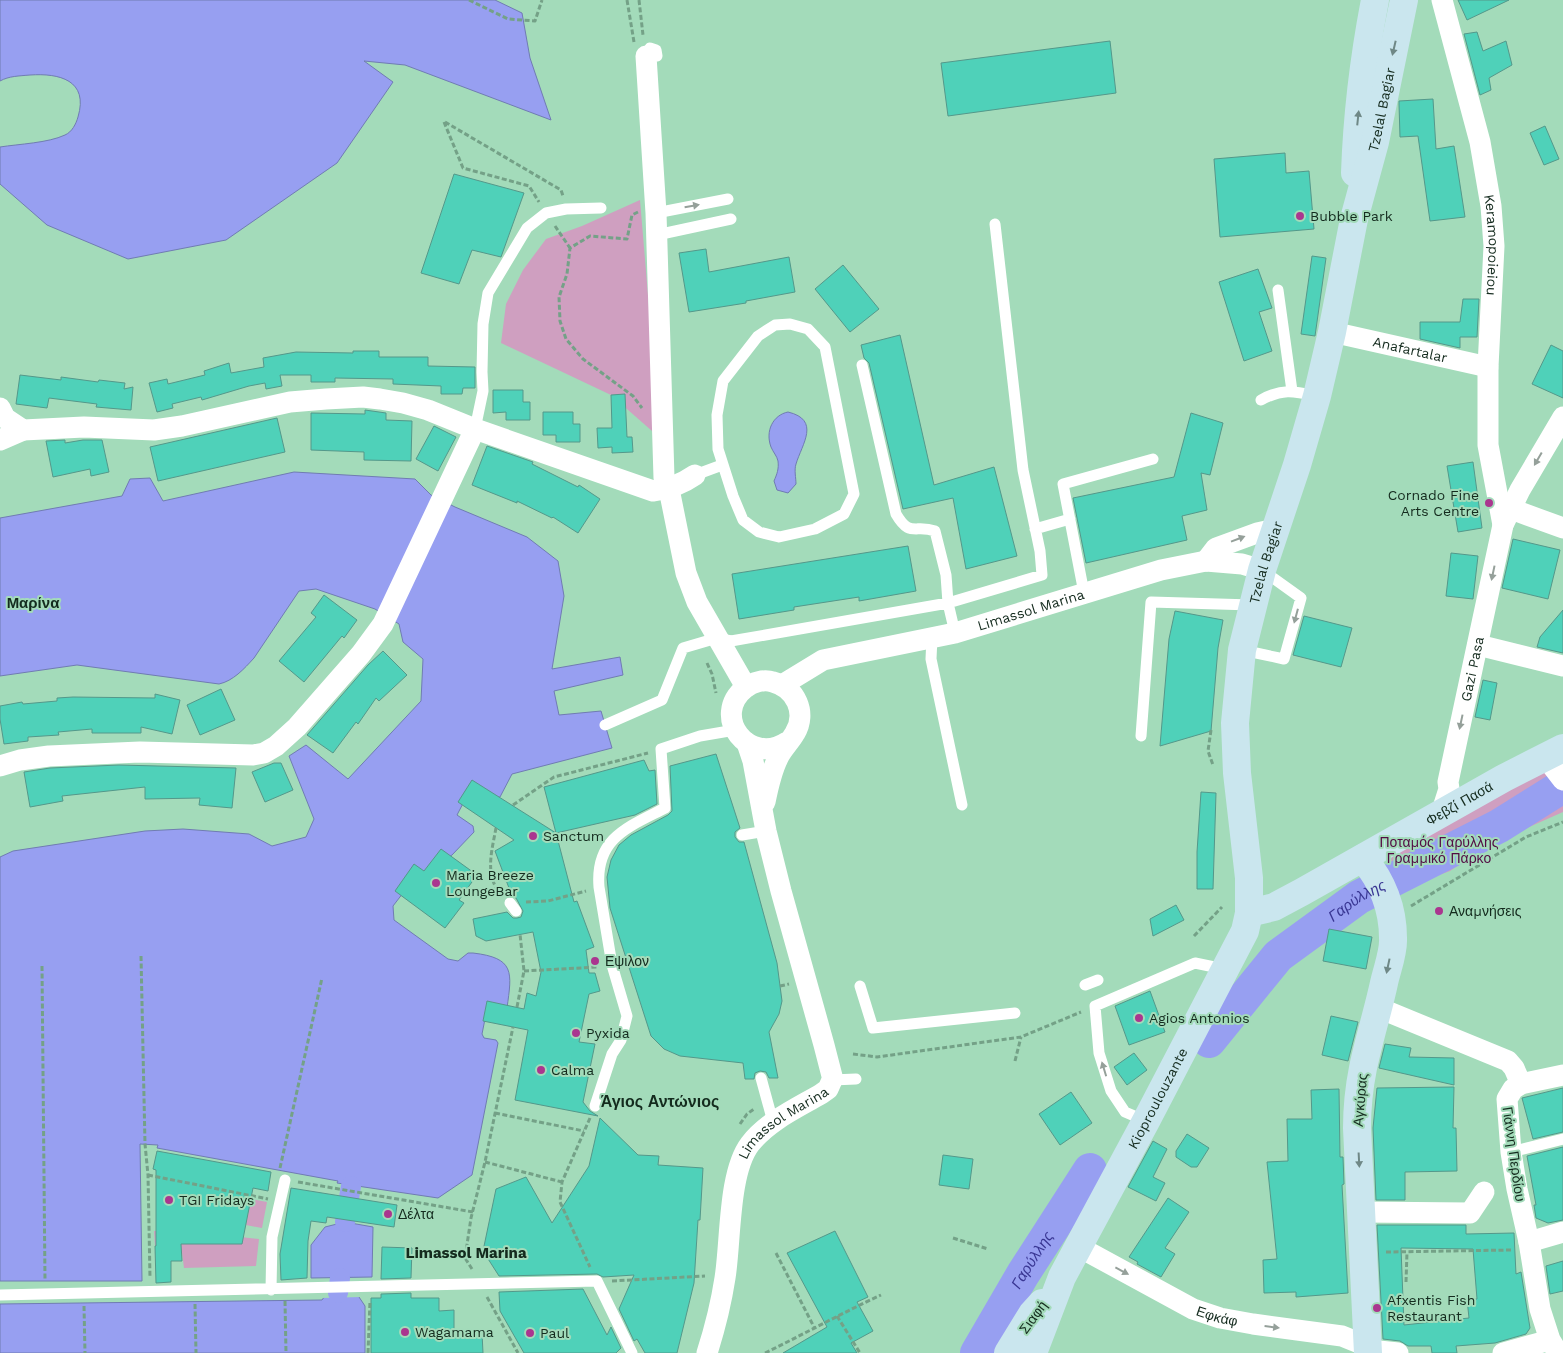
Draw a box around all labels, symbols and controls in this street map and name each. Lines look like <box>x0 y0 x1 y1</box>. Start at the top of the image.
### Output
one-way arrow <box>1390 40 1398 55</box>
street label: Tzelal Bagiar <box>1365 66 1398 153</box>
one-way arrow <box>1354 110 1362 126</box>
street label: Keramopoieiou <box>1481 193 1502 296</box>
one-way arrow <box>685 201 701 209</box>
place label: Bubble Park <box>1310 208 1393 224</box>
marker: Bubble Park <box>1294 210 1306 222</box>
street label: Anafartalar <box>1371 333 1449 366</box>
one-way arrow <box>1534 452 1543 465</box>
place label: Cornado Fine Arts Centre <box>1388 487 1479 519</box>
marker: Cornado Fine Arts Centre <box>1483 497 1495 509</box>
street label: Tzelal Bagiar <box>1246 519 1286 605</box>
one-way arrow <box>1231 535 1246 543</box>
one-way arrow <box>1489 565 1497 580</box>
street label: Limassol Marina <box>975 586 1086 634</box>
district label: Μαρίνα <box>7 594 60 612</box>
one-way arrow <box>1292 609 1300 624</box>
street label: Gazi Pasa <box>1457 635 1487 703</box>
one-way arrow <box>1457 715 1465 730</box>
street label: Φεβζί Πασά <box>1423 778 1496 829</box>
place label: Sanctum <box>543 828 604 844</box>
marker: Sanctum <box>527 830 539 842</box>
park label: Ποταμός Γαρύλλης Γραμμικό Πάρκο <box>1379 834 1499 866</box>
place label: Maria Breeze LoungeBar <box>446 867 534 899</box>
water label: Γαρύλλης <box>1325 876 1389 925</box>
marker: Maria Breeze LoungeBar <box>430 877 442 889</box>
place label: Αναμνήσεις <box>1449 903 1522 919</box>
marker: Αναμνήσεις <box>1433 905 1445 917</box>
place label: Εψιλον <box>605 953 649 969</box>
marker: Εψιλον <box>589 955 601 967</box>
one-way arrow <box>1384 959 1392 974</box>
place label: Agios Antonios <box>1149 1010 1250 1026</box>
marker: Agios Antonios <box>1133 1012 1145 1024</box>
place label: Pyxida <box>586 1025 630 1041</box>
marker: Pyxida <box>570 1027 582 1039</box>
street label: Kioproulouzante <box>1124 1045 1191 1152</box>
one-way arrow <box>1100 1061 1108 1076</box>
place label: Calma <box>551 1062 594 1078</box>
marker: Calma <box>535 1064 547 1076</box>
street label: Αγκύρας <box>1350 1072 1370 1127</box>
street label: Limassol Marina <box>735 1083 832 1162</box>
district label: Άγιος Αντώνιος <box>601 1092 719 1111</box>
street label: Γιάννη Περδίου <box>1499 1106 1529 1202</box>
one-way arrow <box>1355 1152 1363 1168</box>
place label: TGI Fridays <box>179 1192 254 1208</box>
marker: TGI Fridays <box>163 1194 175 1206</box>
place label: Δέλτα <box>398 1206 434 1222</box>
marker: Δέλτα <box>382 1208 394 1220</box>
water label: Γαρύλλης <box>1007 1228 1057 1292</box>
district label: Limassol Marina <box>405 1244 527 1262</box>
one-way arrow <box>1115 1266 1128 1275</box>
place label: Afxentis Fish Restaurant <box>1387 1292 1475 1324</box>
street label: Σιαφή <box>1016 1297 1050 1337</box>
marker: Afxentis Fish Restaurant <box>1371 1302 1383 1314</box>
street label: Εφκάφ <box>1194 1303 1239 1329</box>
one-way arrow <box>1265 1323 1281 1331</box>
place label: Wagamama <box>415 1324 494 1340</box>
place label: Paul <box>540 1325 570 1341</box>
marker: Wagamama <box>399 1326 411 1338</box>
marker: Paul <box>524 1327 536 1339</box>

